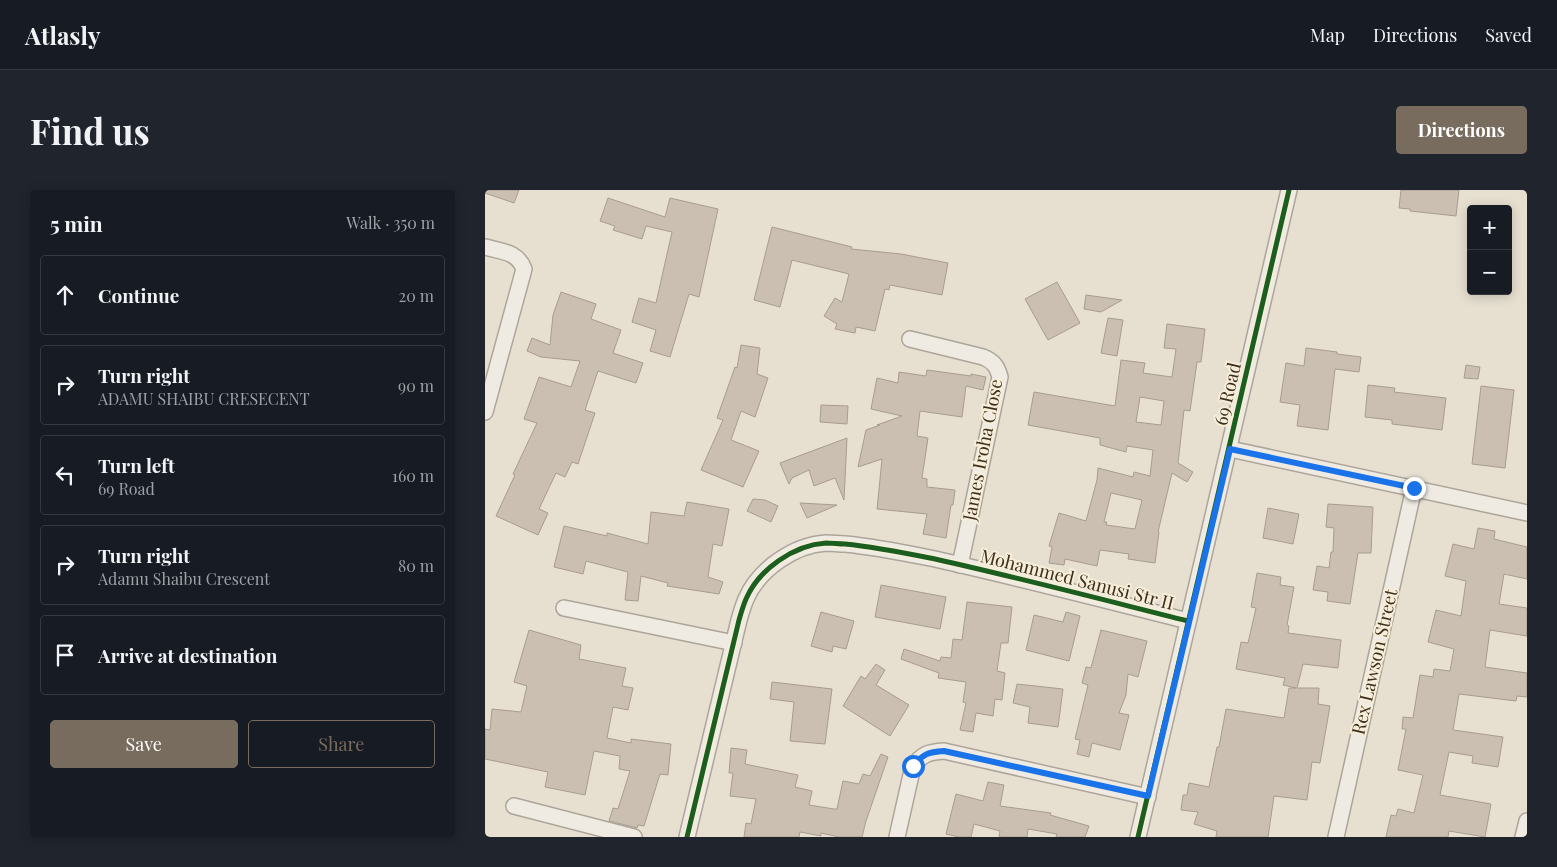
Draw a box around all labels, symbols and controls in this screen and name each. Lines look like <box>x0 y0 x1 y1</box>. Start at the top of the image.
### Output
text: Atlasly <box>25 19 100 51</box>
text: Map <box>1310 23 1345 47</box>
text: Directions <box>1373 23 1457 47</box>
text: Saved <box>1485 23 1532 47</box>
button: Directions <box>1396 106 1527 154</box>
text: Find us <box>30 107 150 154</box>
map controls <box>1467 205 1512 295</box>
button: + <box>1467 205 1512 250</box>
text: 5 min <box>50 209 103 237</box>
text: Walk · 350 m <box>346 212 435 233</box>
button: − <box>1467 250 1512 295</box>
icon: ahead <box>51 281 79 309</box>
text: Continue <box>98 282 179 308</box>
text: 20 m <box>399 285 434 306</box>
street label: 69 Road <box>1208 359 1246 428</box>
text: Turn right <box>98 362 190 388</box>
icon: right <box>51 371 79 399</box>
text: 90 m <box>398 375 434 396</box>
street label: James Iroha Close <box>956 377 1008 524</box>
text: ADAMU SHAIBU CRESECENT <box>98 388 310 409</box>
text: Turn left <box>98 452 175 478</box>
icon: left <box>51 461 79 489</box>
text: 160 m <box>392 465 434 486</box>
route end <box>1403 477 1426 500</box>
text: 69 Road <box>98 478 155 499</box>
text: Turn right <box>98 542 190 568</box>
street label: Mohammed Sanusi Str II <box>978 543 1177 615</box>
icon: right <box>51 551 79 579</box>
text: 80 m <box>398 555 434 576</box>
text: Adamu Shaibu Crescent <box>98 568 270 589</box>
street label: Rex Lawson Street <box>1346 586 1403 737</box>
icon: arrive <box>51 641 79 669</box>
text: Arrive at destination <box>98 642 278 668</box>
button: Save <box>50 720 238 768</box>
button: Share <box>248 720 435 768</box>
route start <box>902 755 925 778</box>

